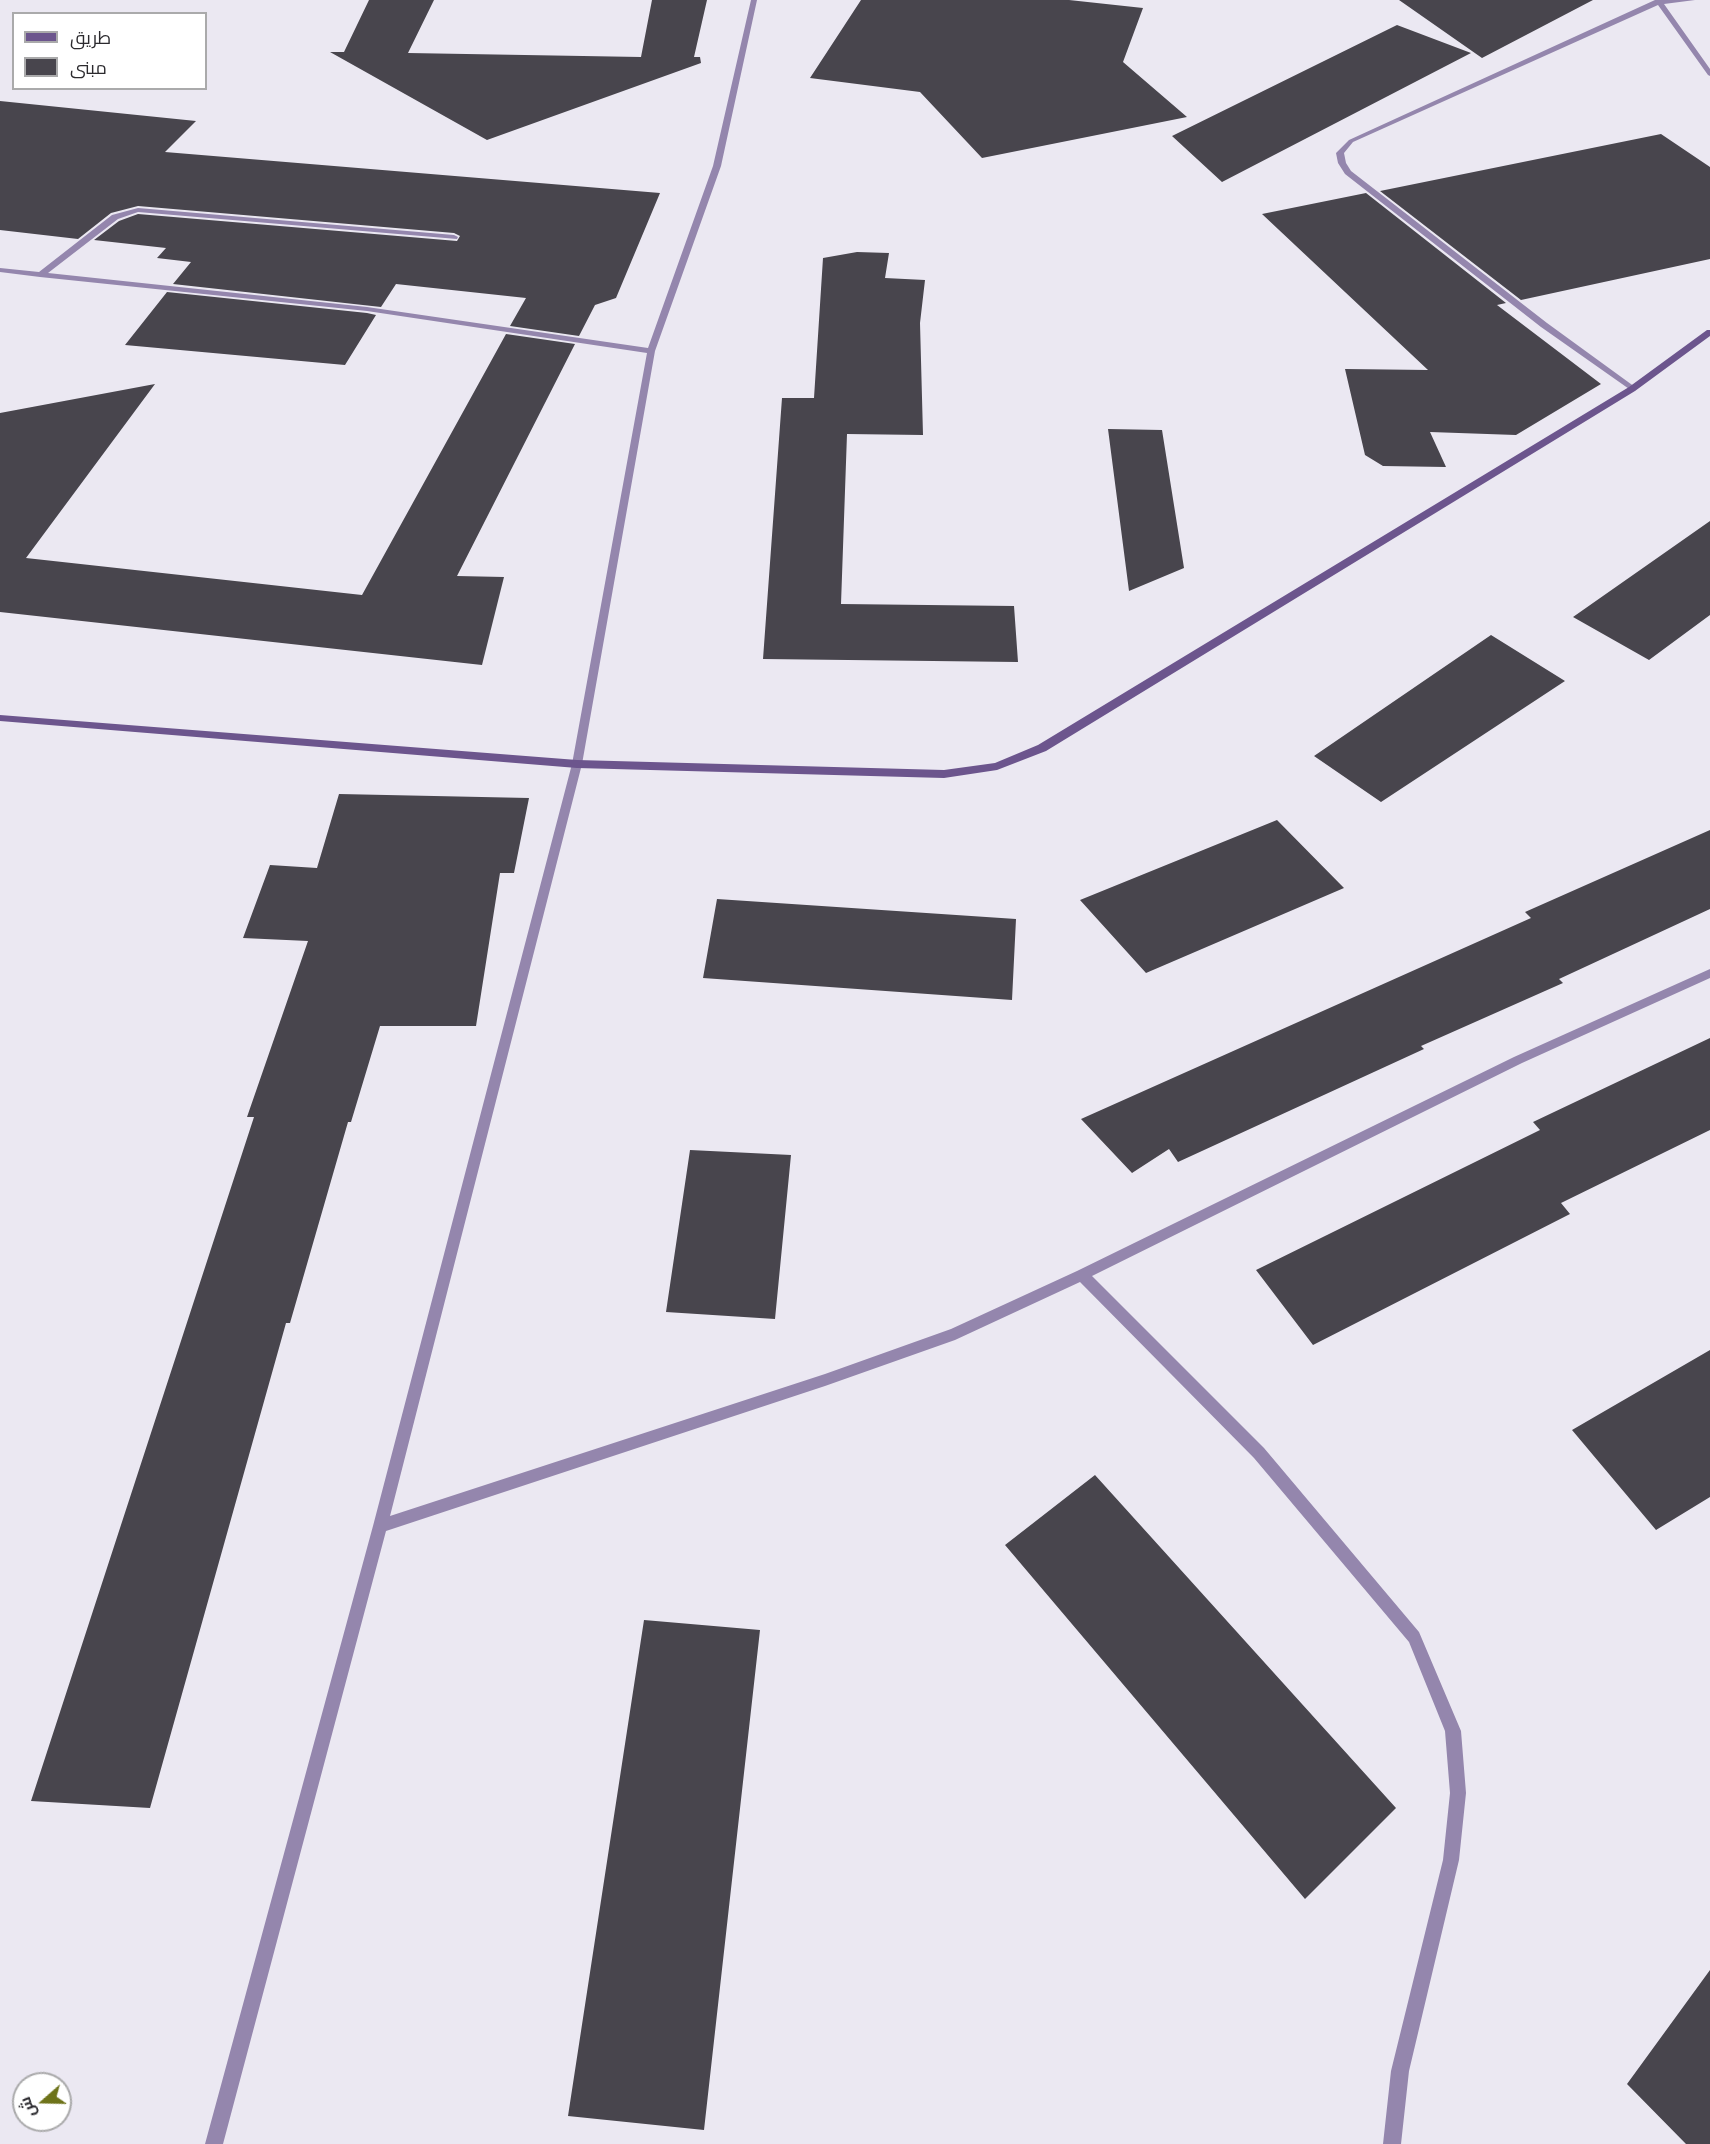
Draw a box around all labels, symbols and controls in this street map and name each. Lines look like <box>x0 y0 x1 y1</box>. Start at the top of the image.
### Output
legend <box>12 12 207 90</box>
text: طريق <box>70 25 111 50</box>
text: مبنى <box>70 55 107 80</box>
north arrow <box>12 2072 72 2132</box>
text: ش <box>13 2094 41 2121</box>

